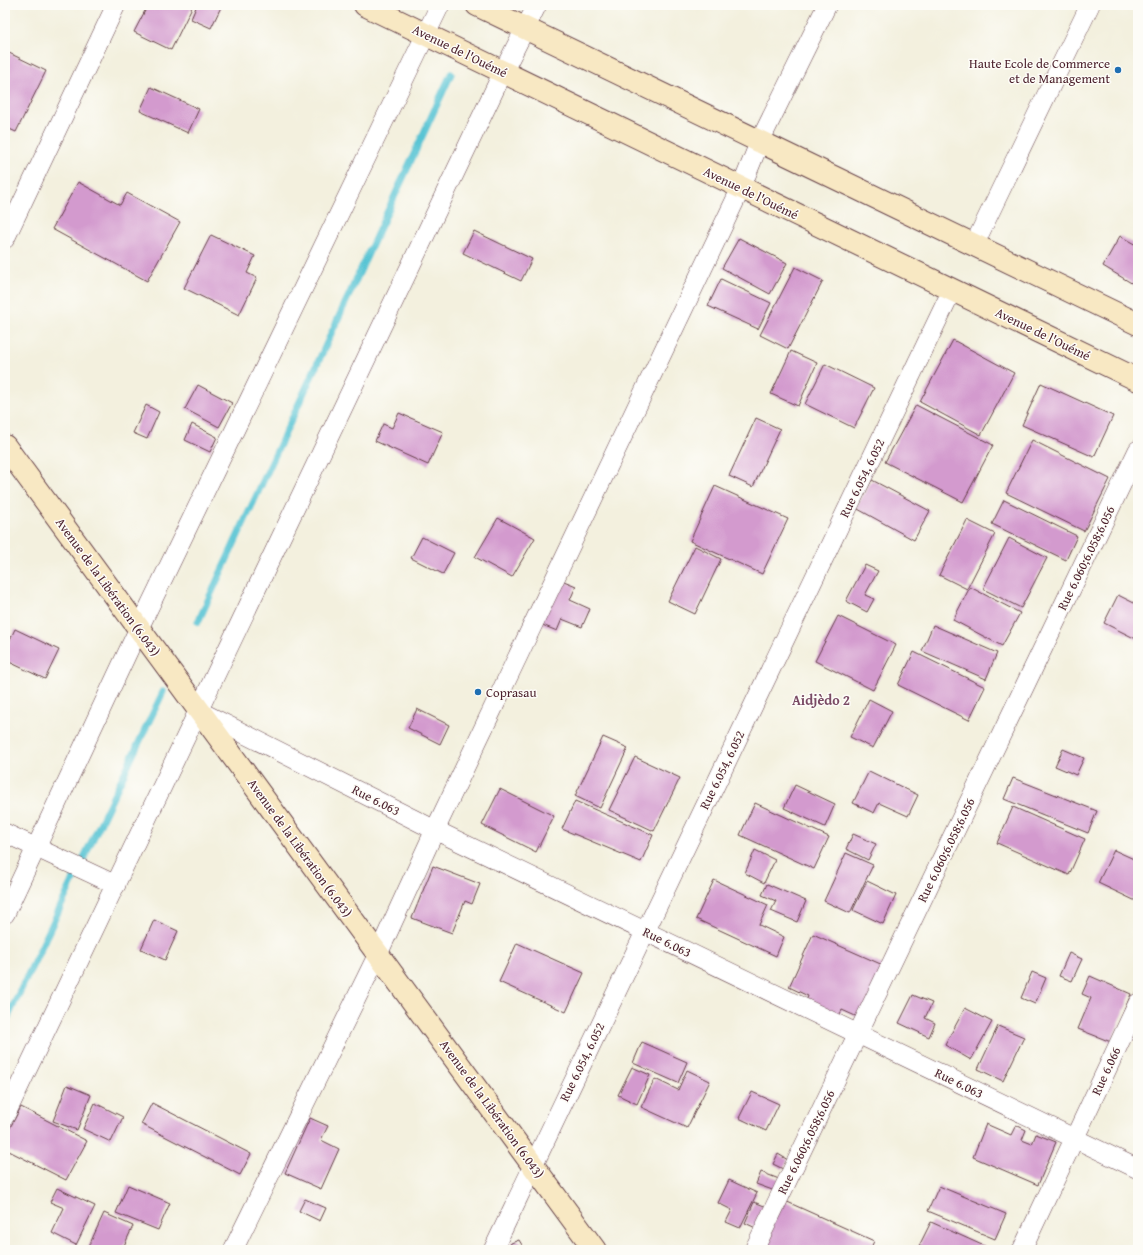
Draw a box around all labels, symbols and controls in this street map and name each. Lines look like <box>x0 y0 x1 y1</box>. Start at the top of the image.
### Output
street label: Avenue de l'Ouémé <box>409 20 511 82</box>
place label: Haute Ecole de Commerce et de Management <box>969 54 1110 88</box>
marker: Haute Ecole de Commerce et de Management <box>1113 65 1123 75</box>
street label: Avenue de l'Ouémé <box>700 162 802 224</box>
street label: Avenue de l'Ouémé <box>992 303 1094 365</box>
street label: Rue 6.054, 6.052 <box>835 435 889 521</box>
street label: Rue 6.060;6.058;6.056 <box>1052 502 1120 614</box>
street label: Avenue de la Libération (6.043) <box>51 514 165 660</box>
place label: Coprasau <box>486 683 536 702</box>
marker: Coprasau <box>473 687 483 697</box>
district label: Aidjèdo 2 <box>792 690 850 710</box>
street label: Rue 6.054, 6.052 <box>695 727 749 813</box>
street label: Avenue de la Libération (6.043) <box>243 775 357 921</box>
street label: Rue 6.063 <box>349 780 403 820</box>
street label: Rue 6.060;6.058;6.056 <box>912 794 980 906</box>
street label: Rue 6.063 <box>640 922 694 962</box>
street label: Rue 6.054, 6.052 <box>555 1019 609 1105</box>
street label: Avenue de la Libération (6.043) <box>435 1036 549 1182</box>
street label: Rue 6.066 <box>1086 1044 1126 1098</box>
street label: Rue 6.063 <box>932 1063 986 1103</box>
street label: Rue 6.060;6.058;6.056 <box>772 1086 840 1198</box>

